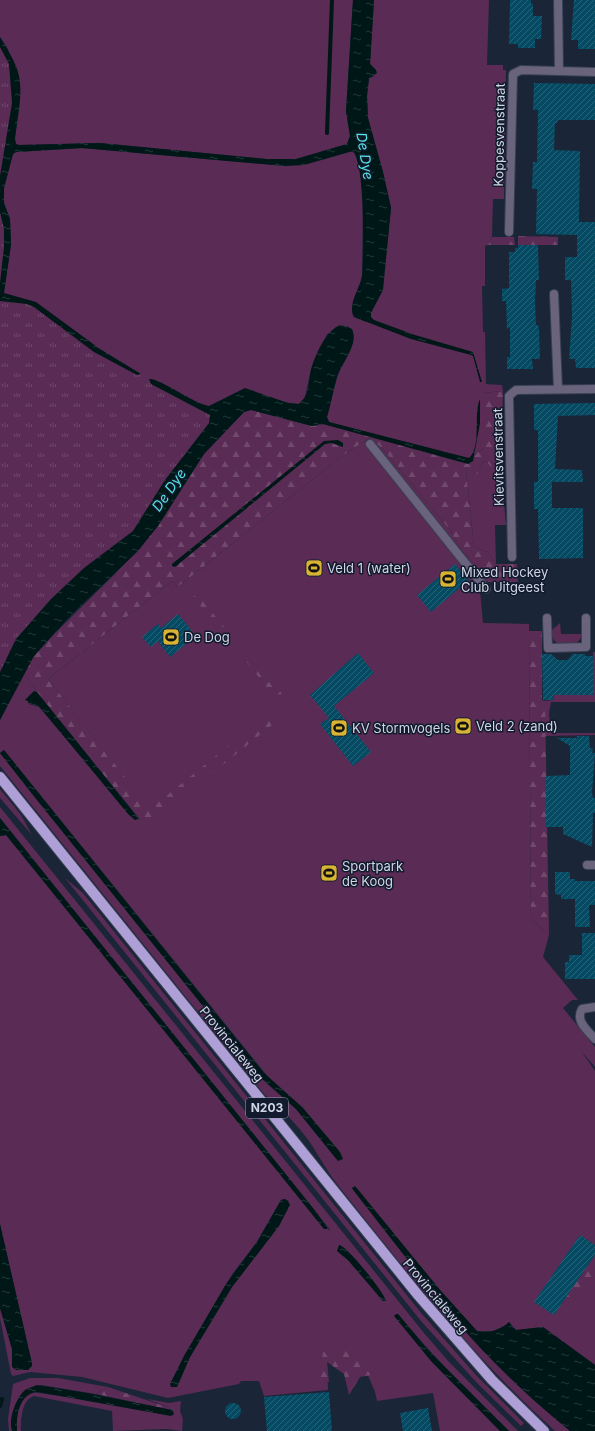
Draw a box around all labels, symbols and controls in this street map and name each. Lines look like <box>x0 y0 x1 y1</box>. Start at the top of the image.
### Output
street label: Koppesvenstraat <box>490 83 508 187</box>
water label: De Dye <box>353 131 378 181</box>
street label: Kievitsvenstraat <box>489 408 507 506</box>
water label: De Dye <box>148 465 189 514</box>
sports icon: Veld 1 (water) <box>304 558 324 578</box>
place label: Veld 1 (water) <box>327 560 411 576</box>
place label: Mixed Hockey Club Uitgeest <box>461 564 548 595</box>
sports icon: Mixed Hockey Club Uitgeest <box>438 569 458 589</box>
sports icon: De Dog <box>161 627 181 647</box>
place label: De Dog <box>184 629 230 645</box>
sports icon: Veld 2 (zand) <box>453 716 473 736</box>
sports icon: KV Stormvogels <box>329 718 349 738</box>
place label: Veld 2 (zand) <box>476 718 558 734</box>
place label: KV Stormvogels <box>352 720 450 736</box>
place label: Sportpark de Koog <box>342 858 403 889</box>
sports icon: Sportpark de Koog <box>319 863 339 883</box>
street label: Provincialeweg <box>197 1003 267 1085</box>
road number: N203 <box>246 1098 288 1118</box>
street label: Provincialeweg <box>400 1255 472 1337</box>

